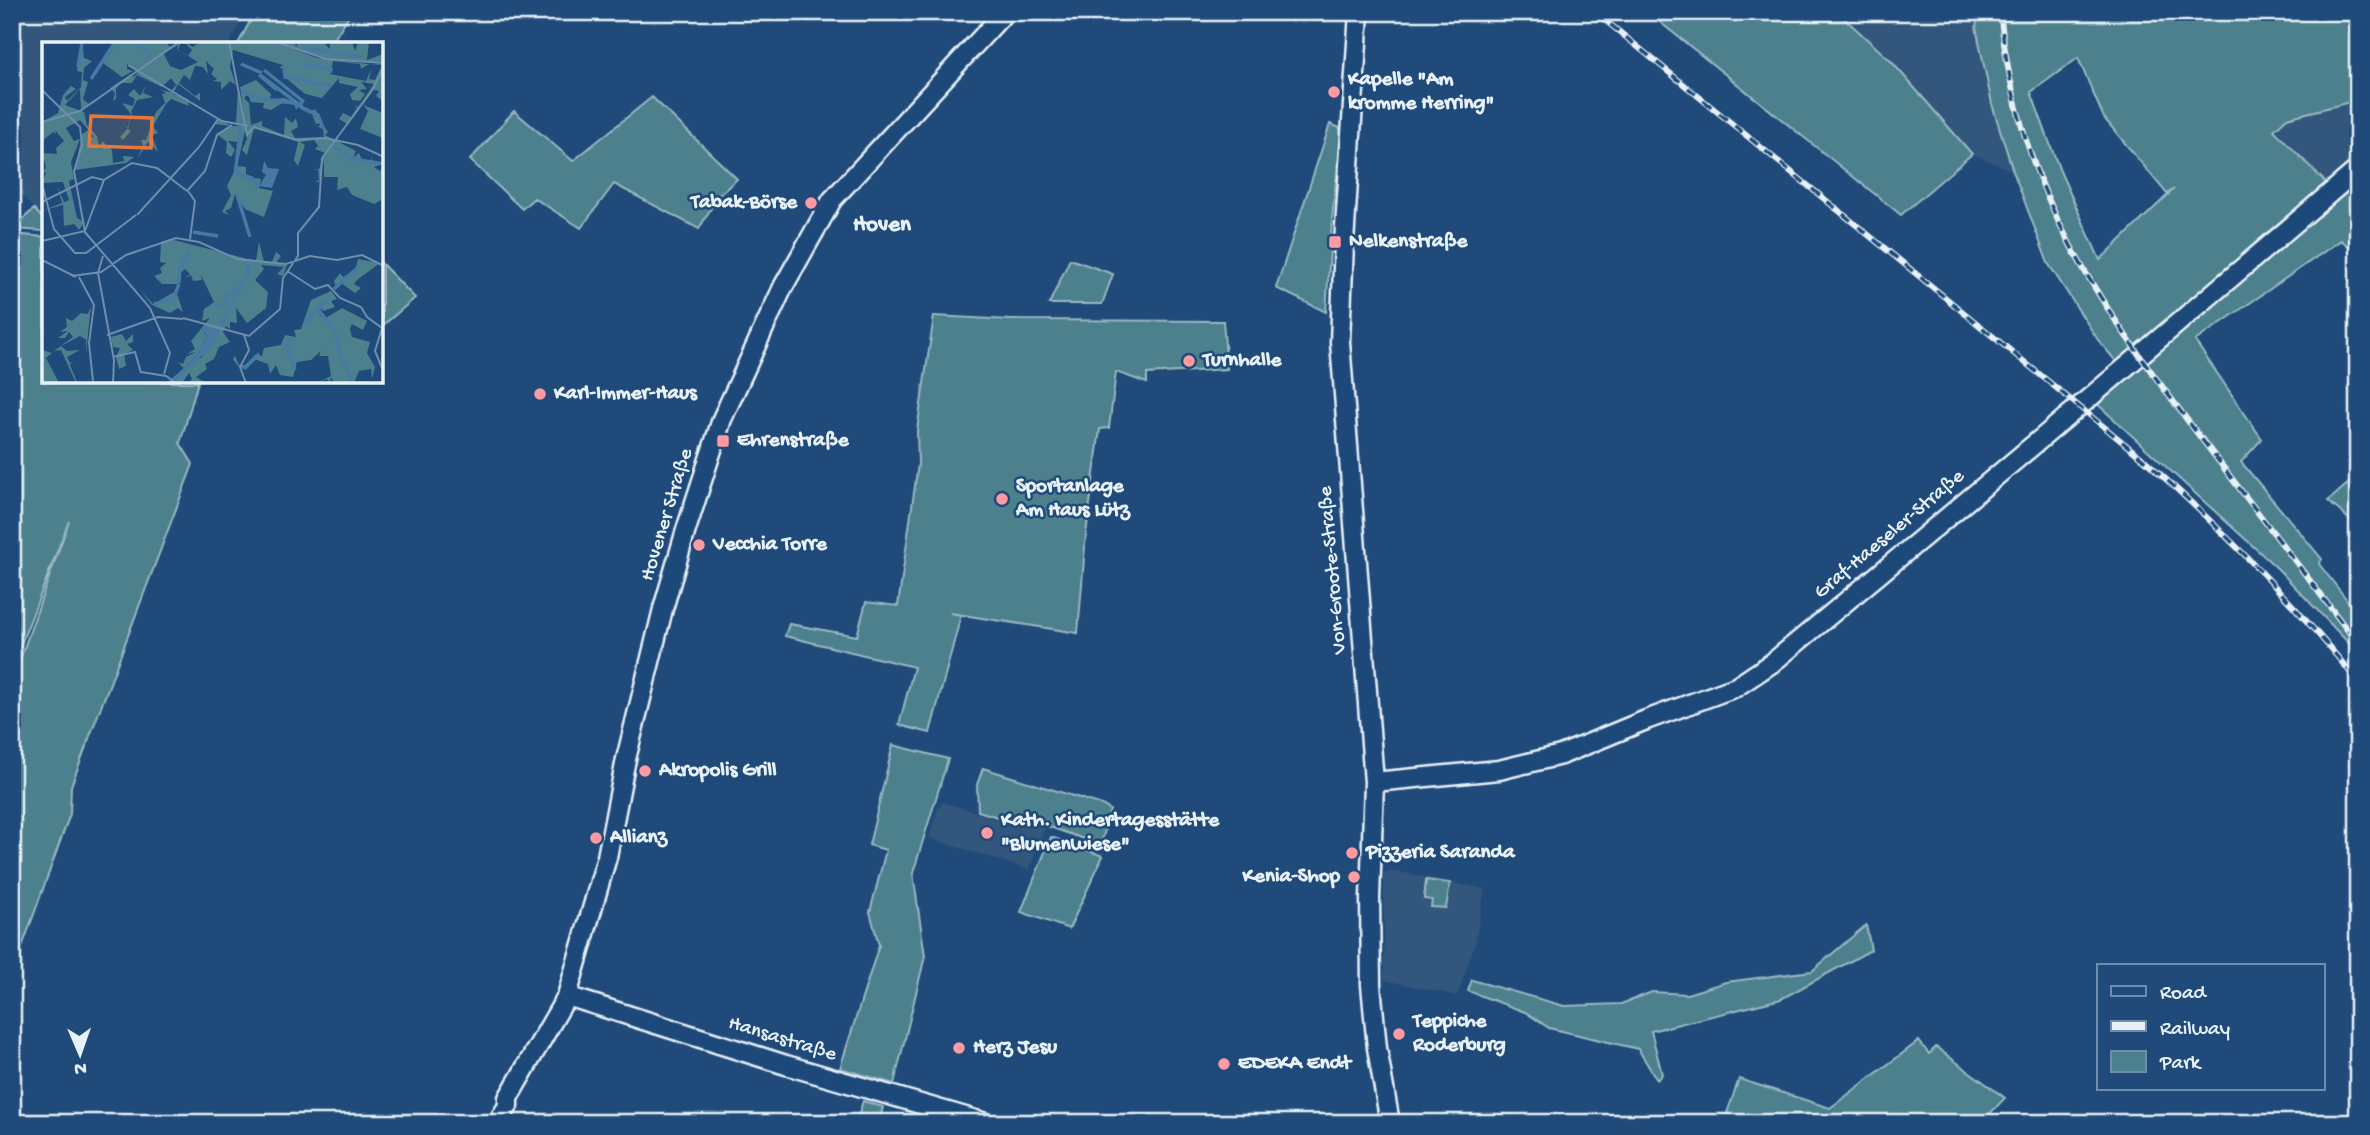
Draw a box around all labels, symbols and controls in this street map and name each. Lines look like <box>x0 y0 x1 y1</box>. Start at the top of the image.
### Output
inset map <box>42 42 383 383</box>
place label: Kapelle "Am kromme Herring" <box>1347 68 1494 117</box>
marker: Kapelle "Am kromme Herring" <box>1326 84 1342 100</box>
place label: Tabak-Börse <box>689 191 798 216</box>
marker: Tabak-Börse <box>803 195 819 211</box>
district label: Hoven <box>853 212 912 239</box>
place label: Nelkenstraße <box>1349 230 1469 255</box>
marker: Nelkenstraße <box>1327 234 1343 250</box>
place label: Turnhalle <box>1201 349 1283 374</box>
marker: Turnhalle <box>1181 353 1197 369</box>
place label: Karl-Immer-Haus <box>553 382 698 407</box>
marker: Karl-Immer-Haus <box>532 386 548 402</box>
place label: Ehrenstraße <box>737 429 850 454</box>
marker: Ehrenstraße <box>715 433 731 449</box>
street label: Hovener Straße <box>636 445 700 584</box>
street label: Graf-Haeseler-Straße <box>1810 464 1971 605</box>
place label: Sportanlage Am Haus Lütz <box>1015 475 1132 524</box>
street label: Von-Groote-Straße <box>1314 484 1354 656</box>
marker: Sportanlage Am Haus Lütz <box>994 491 1010 507</box>
place label: Vecchia Torre <box>712 533 828 558</box>
marker: Vecchia Torre <box>691 537 707 553</box>
place label: Akropolis Grill <box>658 759 777 784</box>
marker: Akropolis Grill <box>637 763 653 779</box>
place label: Kath. Kindertagesstätte "Blumenwiese" <box>1000 809 1220 858</box>
marker: Kath. Kindertagesstätte "Blumenwiese" <box>979 825 995 841</box>
place label: Allianz <box>609 826 669 851</box>
marker: Allianz <box>588 830 604 846</box>
place label: Pizzeria Saranda <box>1365 841 1516 866</box>
marker: Pizzeria Saranda <box>1344 845 1360 861</box>
place label: Kenia-Shop <box>1242 865 1341 890</box>
marker: Kenia-Shop <box>1346 869 1362 885</box>
legend <box>2097 964 2324 1090</box>
text: Road <box>2160 982 2208 1007</box>
place label: Teppiche Roderburg <box>1411 1010 1506 1059</box>
street label: Hansastraße <box>725 1012 840 1069</box>
text: Railway <box>2160 1018 2230 1043</box>
north arrow <box>46 1020 116 1090</box>
marker: Teppiche Roderburg <box>1391 1026 1407 1042</box>
place label: Herz Jesu <box>973 1036 1057 1061</box>
marker: Herz Jesu <box>951 1040 967 1056</box>
place label: EDEKA Endt <box>1238 1052 1353 1077</box>
text: Park <box>2159 1052 2203 1077</box>
text: N <box>74 1056 87 1079</box>
marker: EDEKA Endt <box>1216 1056 1232 1072</box>

